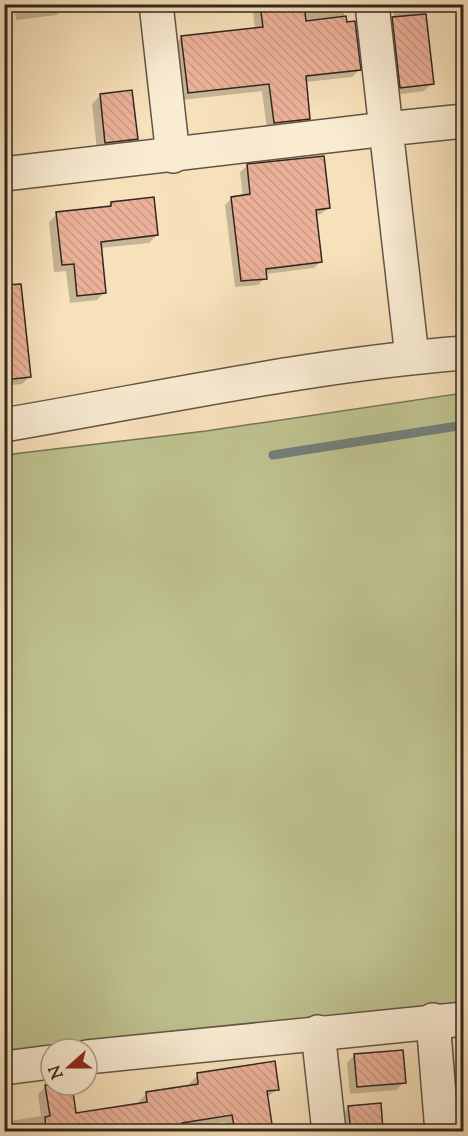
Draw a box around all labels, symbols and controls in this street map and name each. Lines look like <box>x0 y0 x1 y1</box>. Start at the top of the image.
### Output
north arrow <box>39 1037 99 1097</box>
text: N <box>44 1061 70 1082</box>

